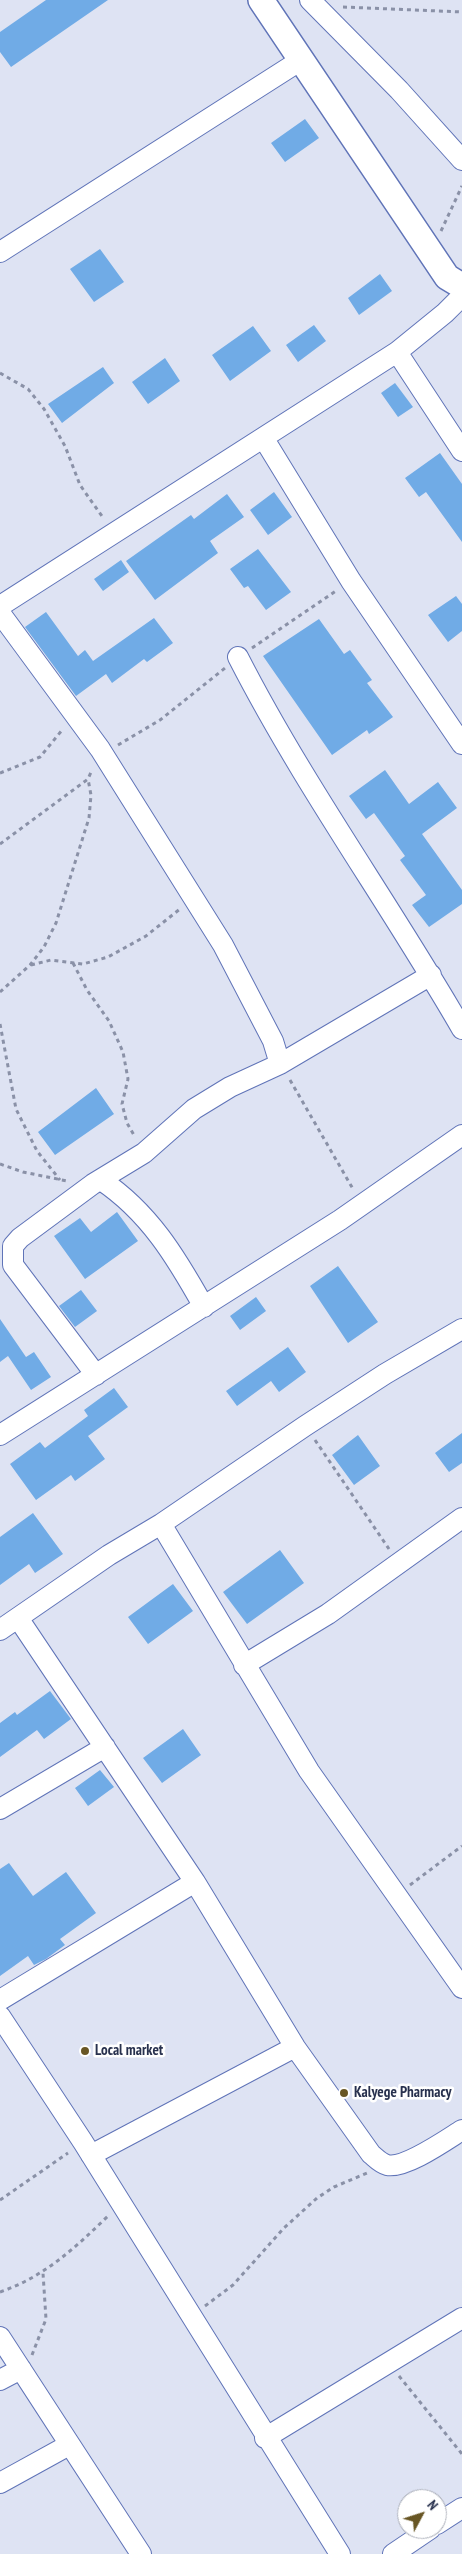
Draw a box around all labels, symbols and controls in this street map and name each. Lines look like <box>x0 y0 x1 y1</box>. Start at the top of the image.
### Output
place label: Local market <box>95 2042 163 2060</box>
marker: Local market <box>79 2045 91 2057</box>
place label: Kalyege Pharmacy <box>354 2084 452 2102</box>
marker: Kalyege Pharmacy <box>338 2087 350 2099</box>
north arrow <box>397 2489 447 2539</box>
text: N <box>423 2496 442 2514</box>

